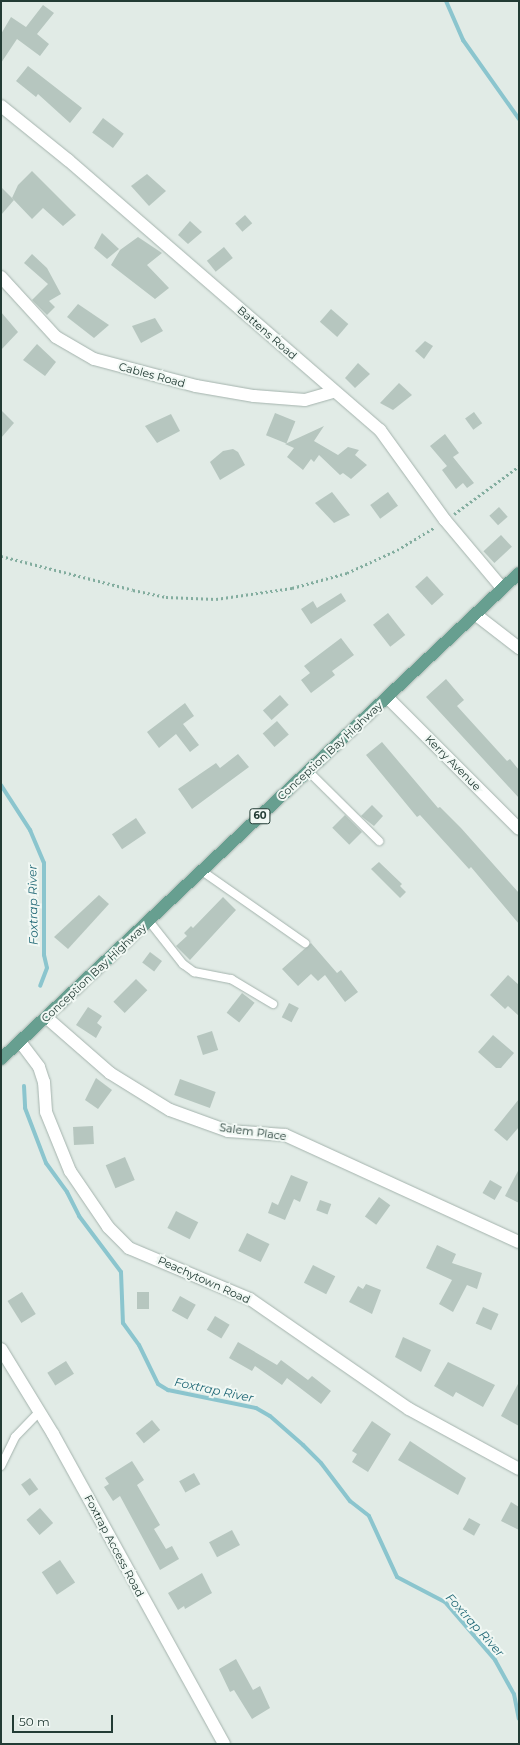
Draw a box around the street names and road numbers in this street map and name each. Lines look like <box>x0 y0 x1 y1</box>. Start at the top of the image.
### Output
street label: Battens Road <box>235 304 299 362</box>
street label: Cables Road <box>117 360 187 390</box>
street label: Conception Bay Highway <box>275 699 385 803</box>
street label: Kerry Avenue <box>422 732 484 794</box>
road number: 60 <box>249 808 271 824</box>
street label: Conception Bay Highway <box>39 921 149 1025</box>
street label: Salem Place <box>219 1121 287 1143</box>
street label: Peachytown Road <box>156 1254 252 1306</box>
street label: Foxtrap Access Road <box>81 1493 147 1599</box>

